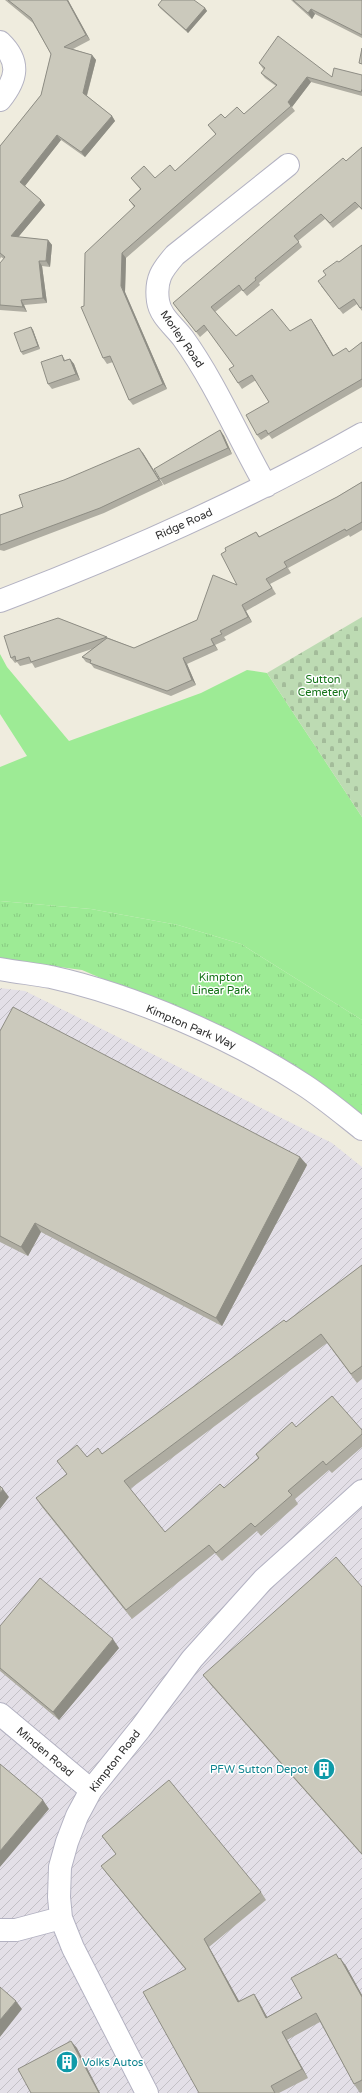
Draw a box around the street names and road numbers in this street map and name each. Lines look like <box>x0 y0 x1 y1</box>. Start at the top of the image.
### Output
street label: Morley Road <box>158 308 206 370</box>
street label: Ridge Road <box>153 506 215 542</box>
street label: Kimpton Park Way <box>144 1002 238 1052</box>
street label: Minden Road <box>14 1724 76 1780</box>
street label: Kimpton Road <box>87 1727 143 1795</box>

